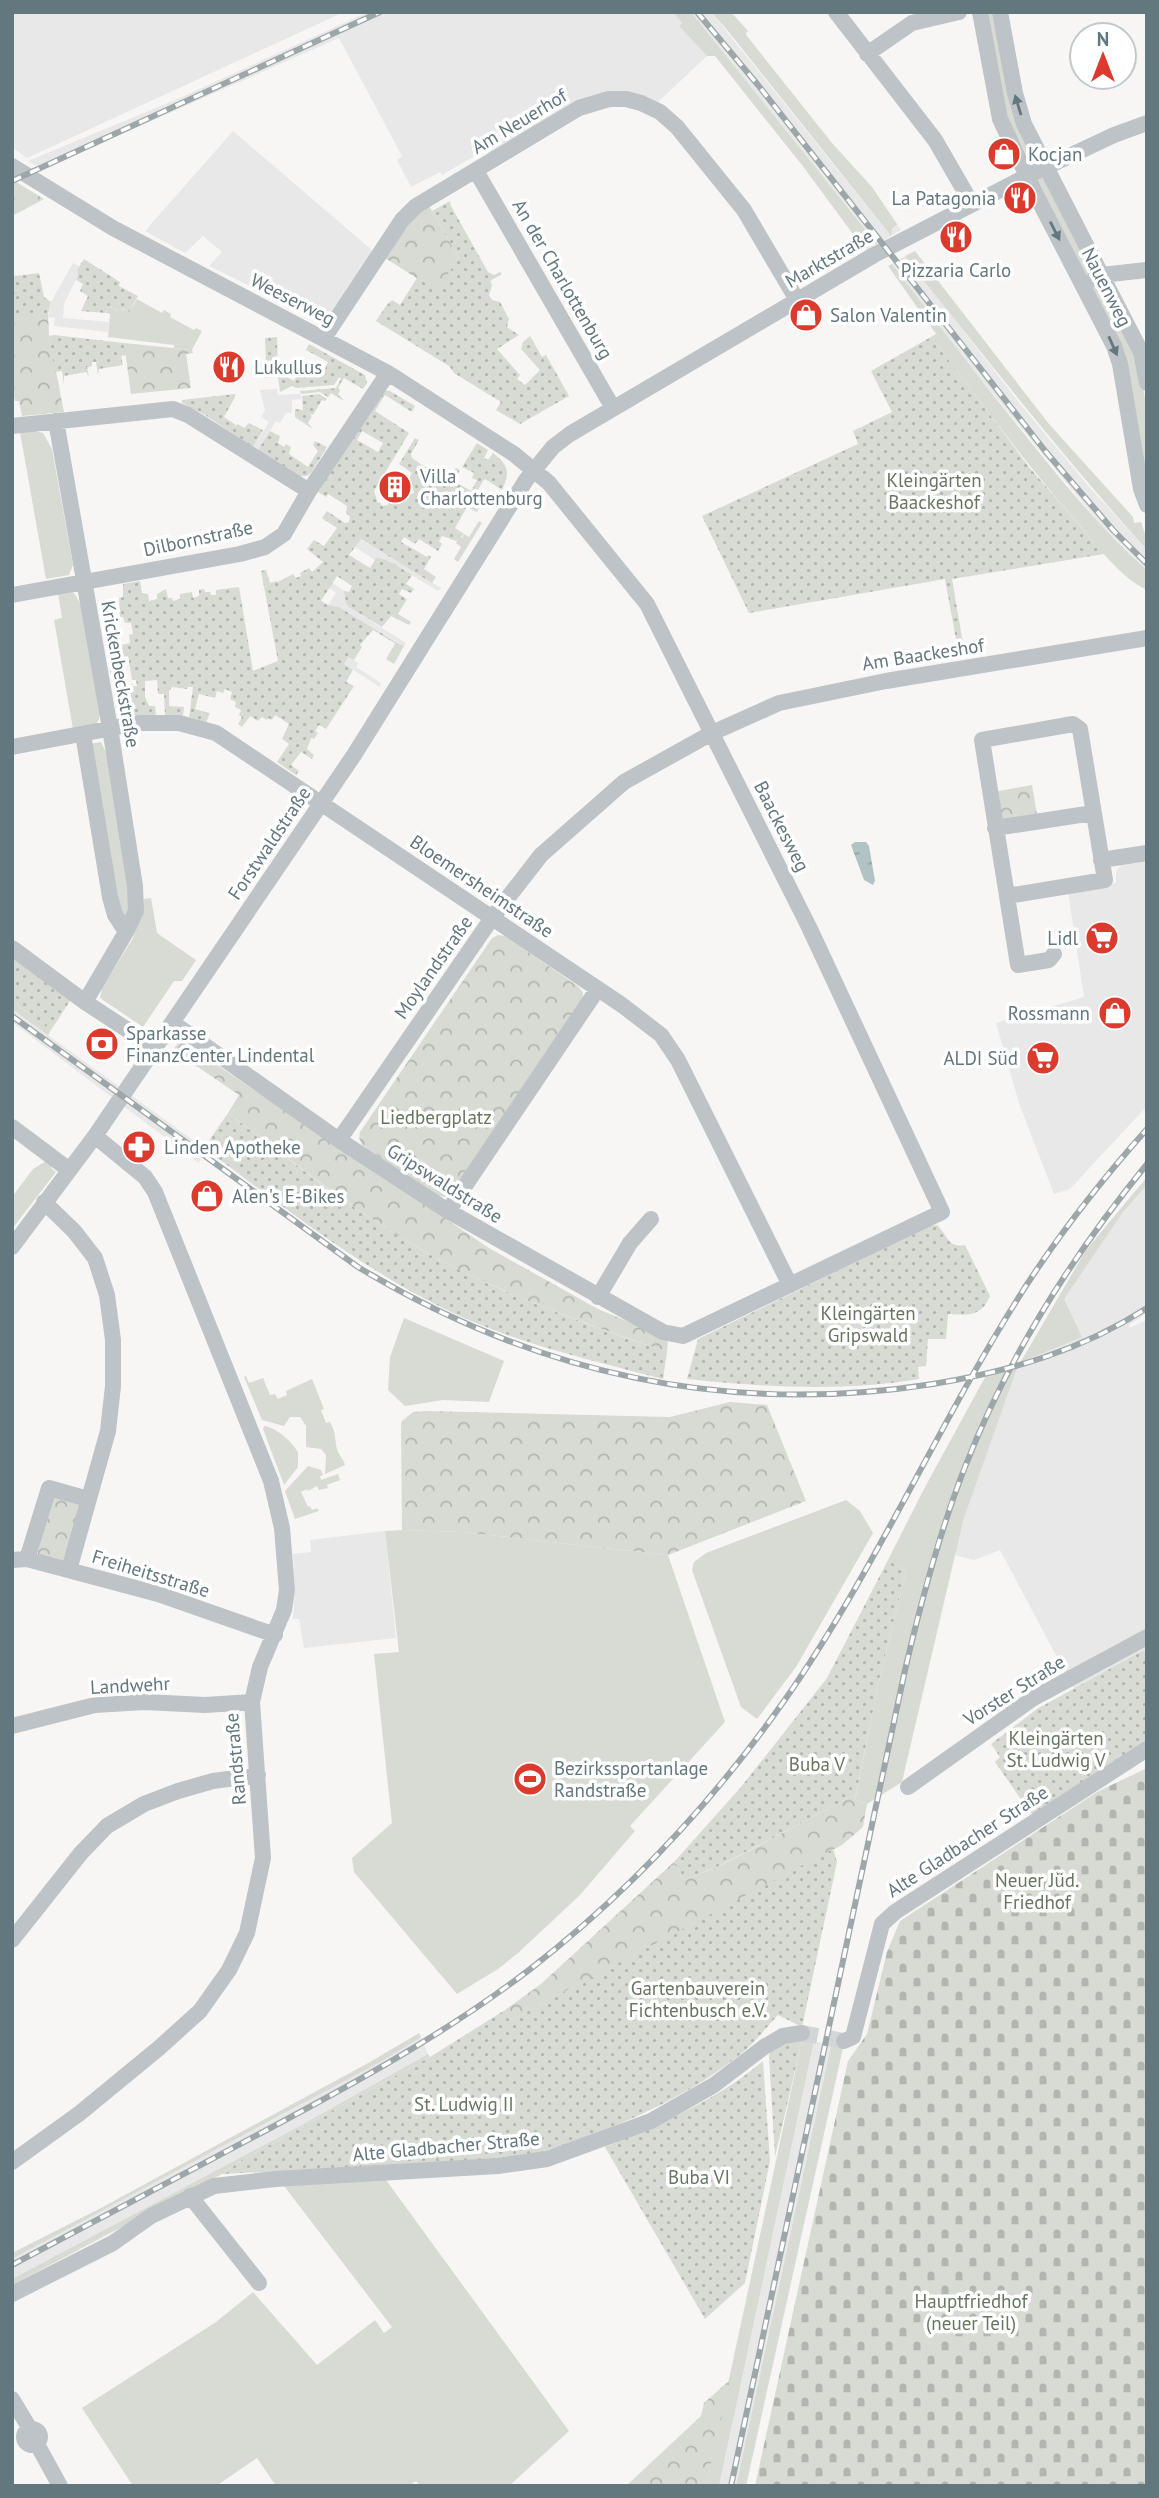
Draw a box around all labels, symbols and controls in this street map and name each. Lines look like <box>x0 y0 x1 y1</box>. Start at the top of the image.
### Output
north arrow <box>1068 21 1138 91</box>
text: N <box>1097 27 1109 51</box>
street label: Am Neuerhof <box>467 83 572 159</box>
one-way arrow <box>1013 94 1023 115</box>
shop icon: Kocjan <box>985 135 1023 173</box>
place label: Kocjan <box>1028 142 1082 166</box>
restaurant icon: La Patagonia <box>1001 179 1039 217</box>
place label: La Patagonia <box>892 186 996 210</box>
street label: An der Charlottenburg <box>507 195 619 363</box>
restaurant icon: Pizzaria Carlo <box>937 218 975 256</box>
one-way arrow <box>1049 221 1060 241</box>
street label: Marktstraße <box>781 223 877 293</box>
street label: Nauenweg <box>1077 243 1137 331</box>
place label: Pizzaria Carlo <box>901 258 1011 282</box>
street label: Weeserweg <box>247 268 339 330</box>
shop icon: Salon Valentin <box>787 296 825 334</box>
place label: Salon Valentin <box>830 303 947 327</box>
one-way arrow <box>1107 336 1119 356</box>
restaurant icon: Lukullus <box>210 348 248 386</box>
place label: Lukullus <box>254 355 322 379</box>
place label: Villa Charlottenburg <box>419 464 543 510</box>
building icon: Villa Charlottenburg <box>376 468 414 506</box>
park label: Kleingärten Baackeshof <box>886 468 982 514</box>
street label: Dilbornstraße <box>141 515 255 561</box>
street label: Krickenbeckstraße <box>96 599 146 749</box>
street label: Am Baackeshof <box>860 632 987 675</box>
street label: Baackesweg <box>749 777 815 875</box>
street label: Forstwaldstraße <box>222 782 316 904</box>
street label: Bloemersheimstraße <box>406 829 558 943</box>
street label: Moylandstraße <box>389 911 477 1023</box>
supermarket icon: Lidl <box>1083 919 1121 957</box>
place label: Lidl <box>1047 926 1078 950</box>
shop icon: Rossmann <box>1096 994 1134 1032</box>
place label: Rossmann <box>1008 1001 1090 1025</box>
place label: Sparkasse FinanzCenter Lindental <box>126 1021 315 1067</box>
bank icon: Sparkasse FinanzCenter Lindental <box>83 1025 121 1063</box>
supermarket icon: ALDI Süd <box>1024 1039 1062 1077</box>
place label: ALDI Süd <box>943 1046 1018 1070</box>
park label: Liedbergplatz <box>380 1105 492 1129</box>
pharmacy icon: Linden Apotheke <box>120 1128 158 1166</box>
place label: Linden Apotheke <box>164 1135 301 1159</box>
street label: Gripswaldstraße <box>383 1138 507 1228</box>
shop icon: Alen's E-Bikes <box>188 1177 226 1215</box>
place label: Alen's E-Bikes <box>232 1184 344 1208</box>
park label: Kleingärten Gripswald <box>820 1301 916 1347</box>
street label: Freiheitsstraße <box>89 1544 213 1602</box>
street label: Vorster Straße <box>958 1649 1069 1731</box>
street label: Landwehr <box>90 1671 171 1699</box>
street label: Randstraße <box>219 1712 251 1806</box>
park label: Kleingärten St. Ludwig V <box>1007 1726 1106 1772</box>
park label: Buba V <box>789 1752 845 1776</box>
place label: Bezirkssportanlage Randstraße <box>554 1756 708 1802</box>
sports icon: Bezirkssportanlage Randstraße <box>511 1760 549 1798</box>
street label: Alte Gladbacher Straße <box>882 1780 1052 1902</box>
park label: Neuer Jüd. Friedhof <box>995 1868 1079 1914</box>
park label: Gartenbauverein Fichtenbusch e.V. <box>629 1976 767 2022</box>
park label: St. Ludwig II <box>414 2092 514 2116</box>
street label: Alte Gladbacher Straße <box>352 2126 540 2166</box>
park label: Buba VI <box>668 2165 730 2189</box>
park label: Hauptfriedhof (neuer Teil) <box>914 2289 1028 2335</box>

